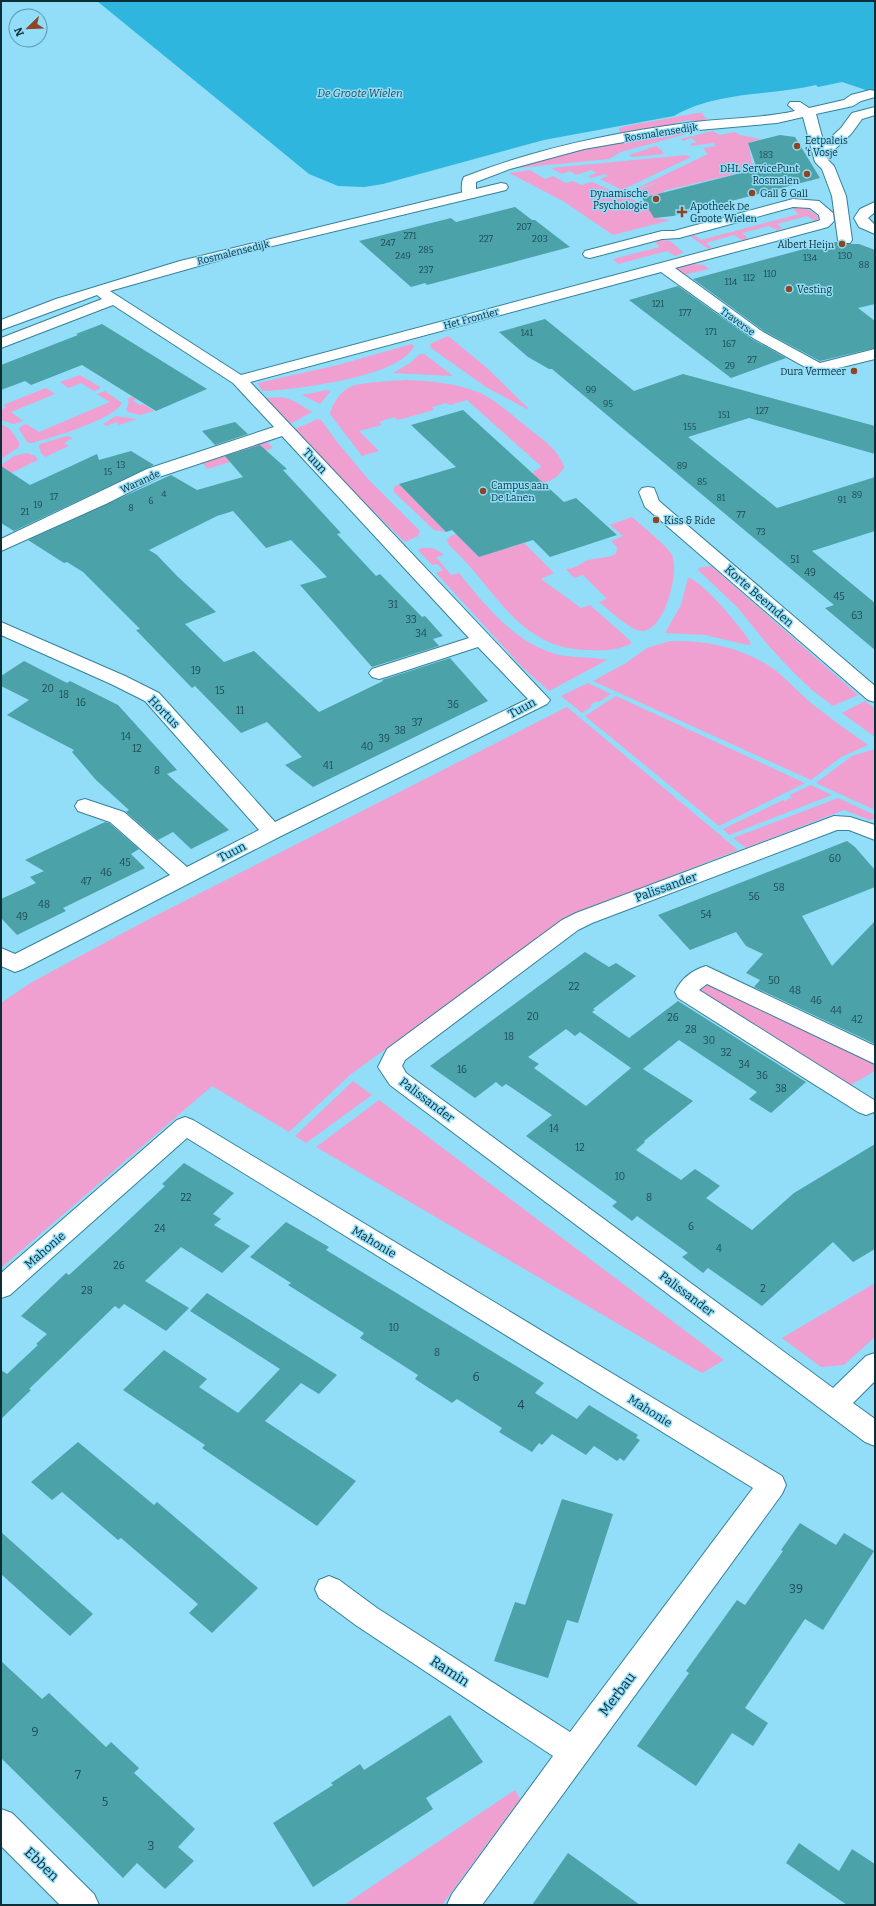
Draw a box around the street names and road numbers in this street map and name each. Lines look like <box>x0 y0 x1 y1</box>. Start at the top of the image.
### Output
street label: Rosmalensedijk <box>624 121 699 145</box>
street label: Rosmalensedijk <box>196 238 271 268</box>
street label: Traverse <box>718 305 757 338</box>
street label: Het Frontier <box>442 306 501 332</box>
street label: Tuun <box>300 446 330 477</box>
street label: Warande <box>119 468 162 496</box>
street label: Korte Beemden <box>722 562 797 630</box>
street label: Hortus <box>145 693 183 731</box>
street label: Tuun <box>506 695 539 721</box>
street label: Tuun <box>216 839 249 865</box>
street label: Palissander <box>633 869 700 905</box>
street label: Palissander <box>397 1075 458 1126</box>
street label: Mahonie <box>349 1223 399 1261</box>
street label: Mahonie <box>22 1229 68 1271</box>
street label: Palissander <box>657 1269 718 1320</box>
street label: Mahonie <box>625 1392 675 1430</box>
street label: Ramin <box>427 1653 473 1690</box>
street label: Merbau <box>595 1669 640 1719</box>
street label: Ebben <box>21 1844 63 1885</box>

